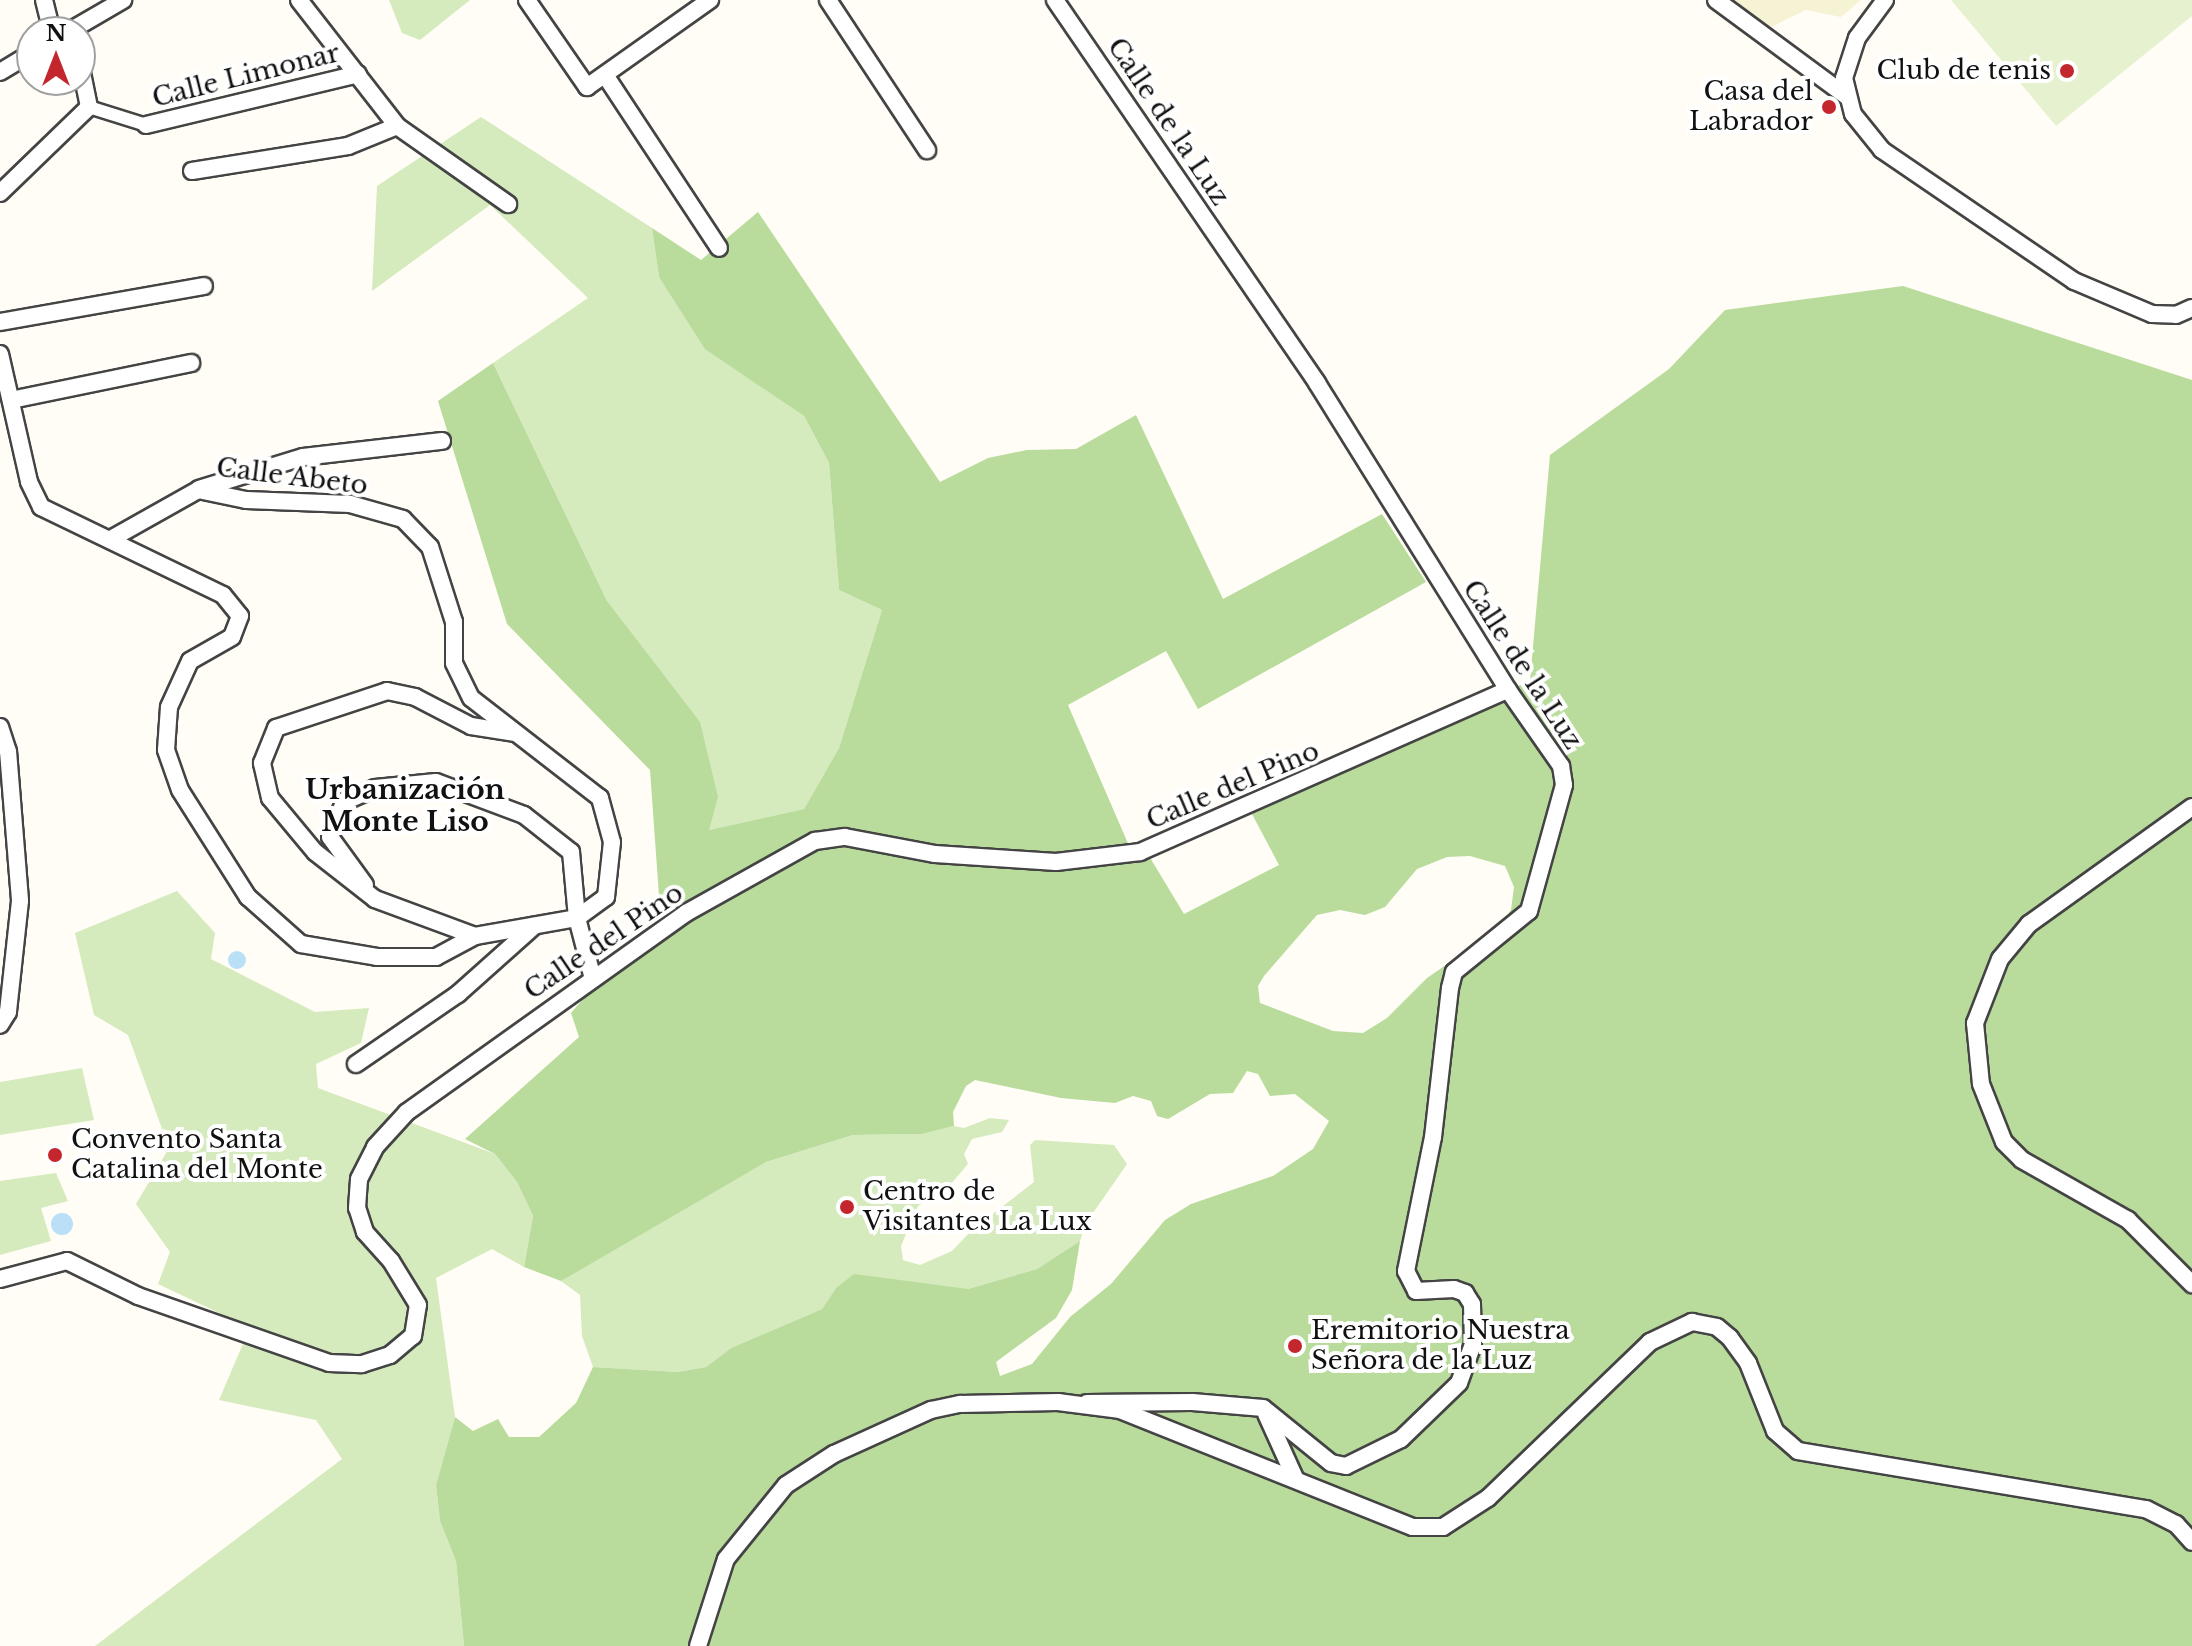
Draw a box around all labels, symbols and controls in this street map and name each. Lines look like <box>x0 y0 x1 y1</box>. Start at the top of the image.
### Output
north arrow <box>16 16 96 96</box>
text: N <box>46 20 66 47</box>
street label: Calle de la Luz <box>1100 32 1236 212</box>
street label: Calle Limonar <box>149 38 343 114</box>
place label: Club de tenis <box>1877 55 2051 87</box>
marker: Club de tenis <box>2058 62 2076 80</box>
place label: Casa del Labrador <box>1689 76 1813 138</box>
marker: Casa del Labrador <box>1820 98 1838 116</box>
street label: Calle Abeto <box>214 452 370 502</box>
street label: Calle de la Luz <box>1456 575 1588 755</box>
street label: Calle del Pino <box>1142 736 1324 836</box>
district label: Urbanización Monte Liso <box>305 773 505 839</box>
street label: Calle del Pino <box>519 877 689 1007</box>
place label: Convento Santa Catalina del Monte <box>71 1124 323 1186</box>
marker: Convento Santa Catalina del Monte <box>46 1146 64 1164</box>
place label: Centro de Visitantes La Lux <box>863 1176 1092 1238</box>
marker: Centro de Visitantes La Lux <box>838 1198 856 1216</box>
place label: Eremitorio Nuestra Señora de la Luz <box>1311 1315 1570 1376</box>
marker: Eremitorio Nuestra Señora de la Luz <box>1286 1337 1304 1355</box>

